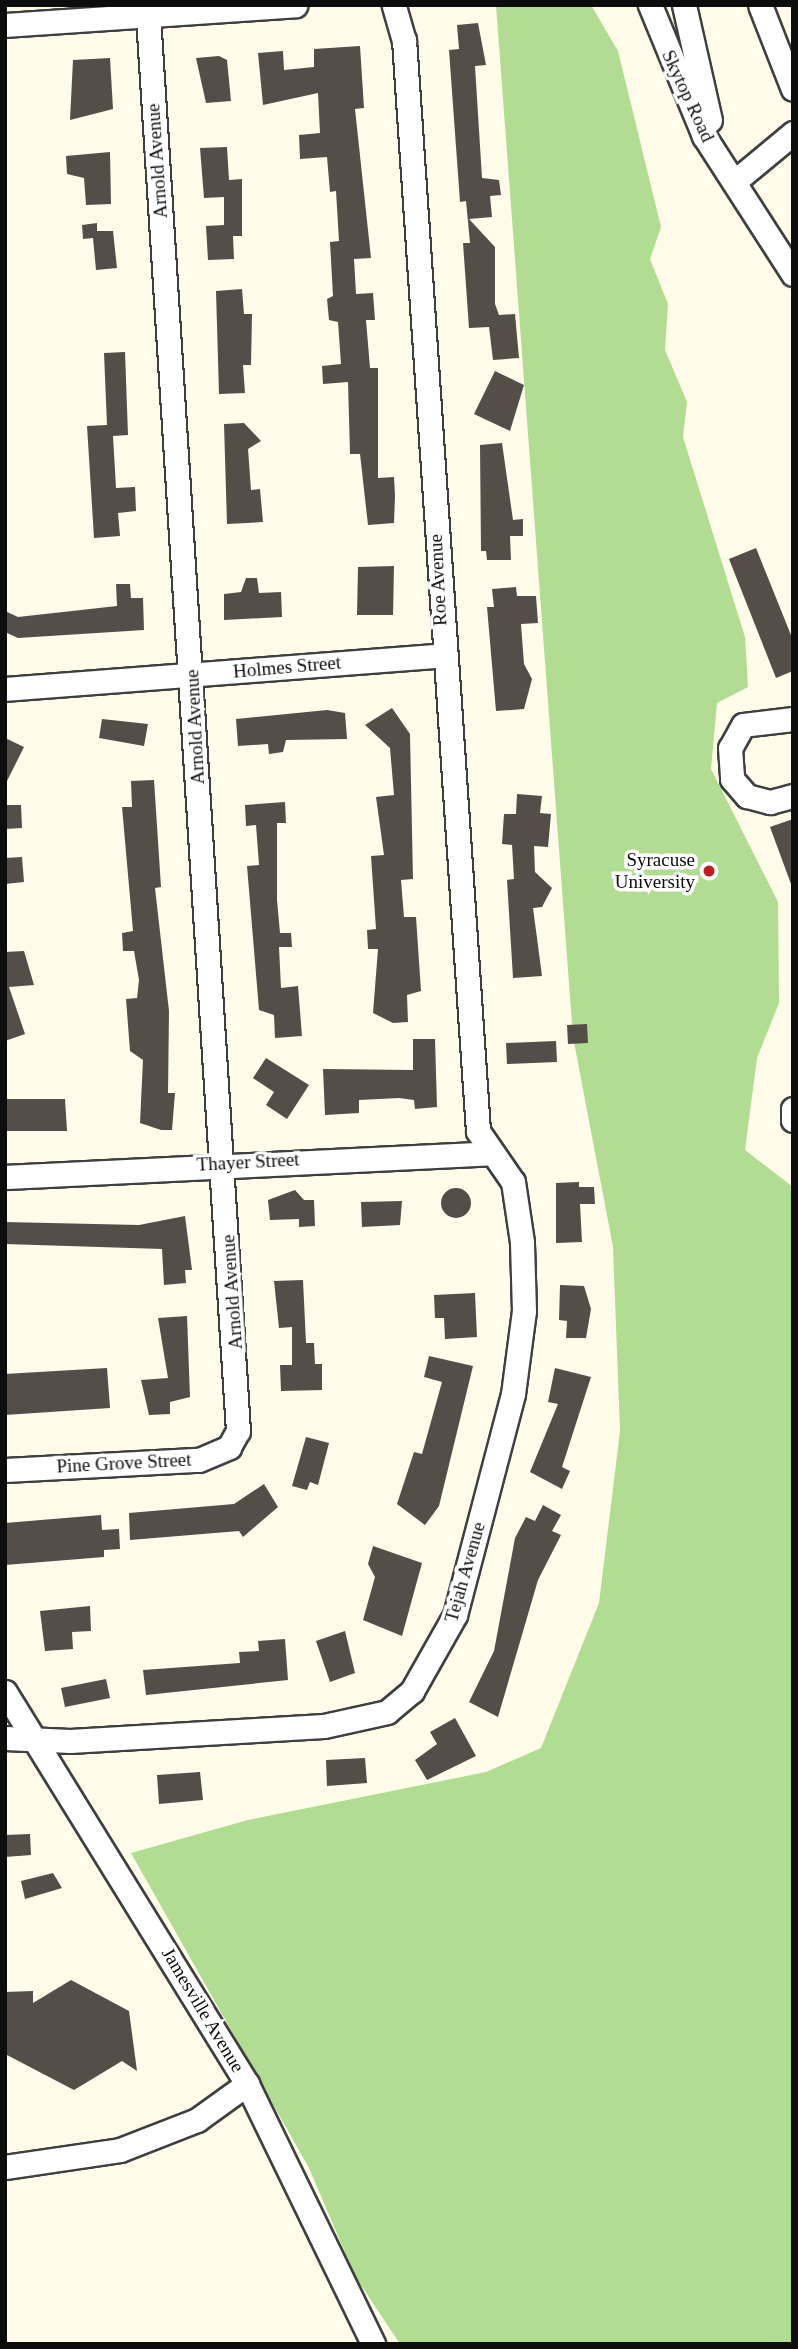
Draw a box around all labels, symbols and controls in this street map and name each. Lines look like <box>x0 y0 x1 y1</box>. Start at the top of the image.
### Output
street label: Skytop Road <box>657 46 719 146</box>
street label: Arnold Avenue <box>142 102 172 220</box>
street label: Roe Avenue <box>424 533 452 627</box>
street label: Holmes Street <box>232 651 342 683</box>
street label: Arnold Avenue <box>181 668 209 786</box>
place label: Syracuse University <box>615 849 695 893</box>
marker: Syracuse University <box>701 863 717 879</box>
street label: Thayer Street <box>196 1148 300 1176</box>
street label: Arnold Avenue <box>217 1233 247 1351</box>
street label: Pine Grove Street <box>56 1448 192 1478</box>
street label: Tejah Avenue <box>440 1519 490 1625</box>
street label: Jamesville Avenue <box>156 1943 250 2077</box>

